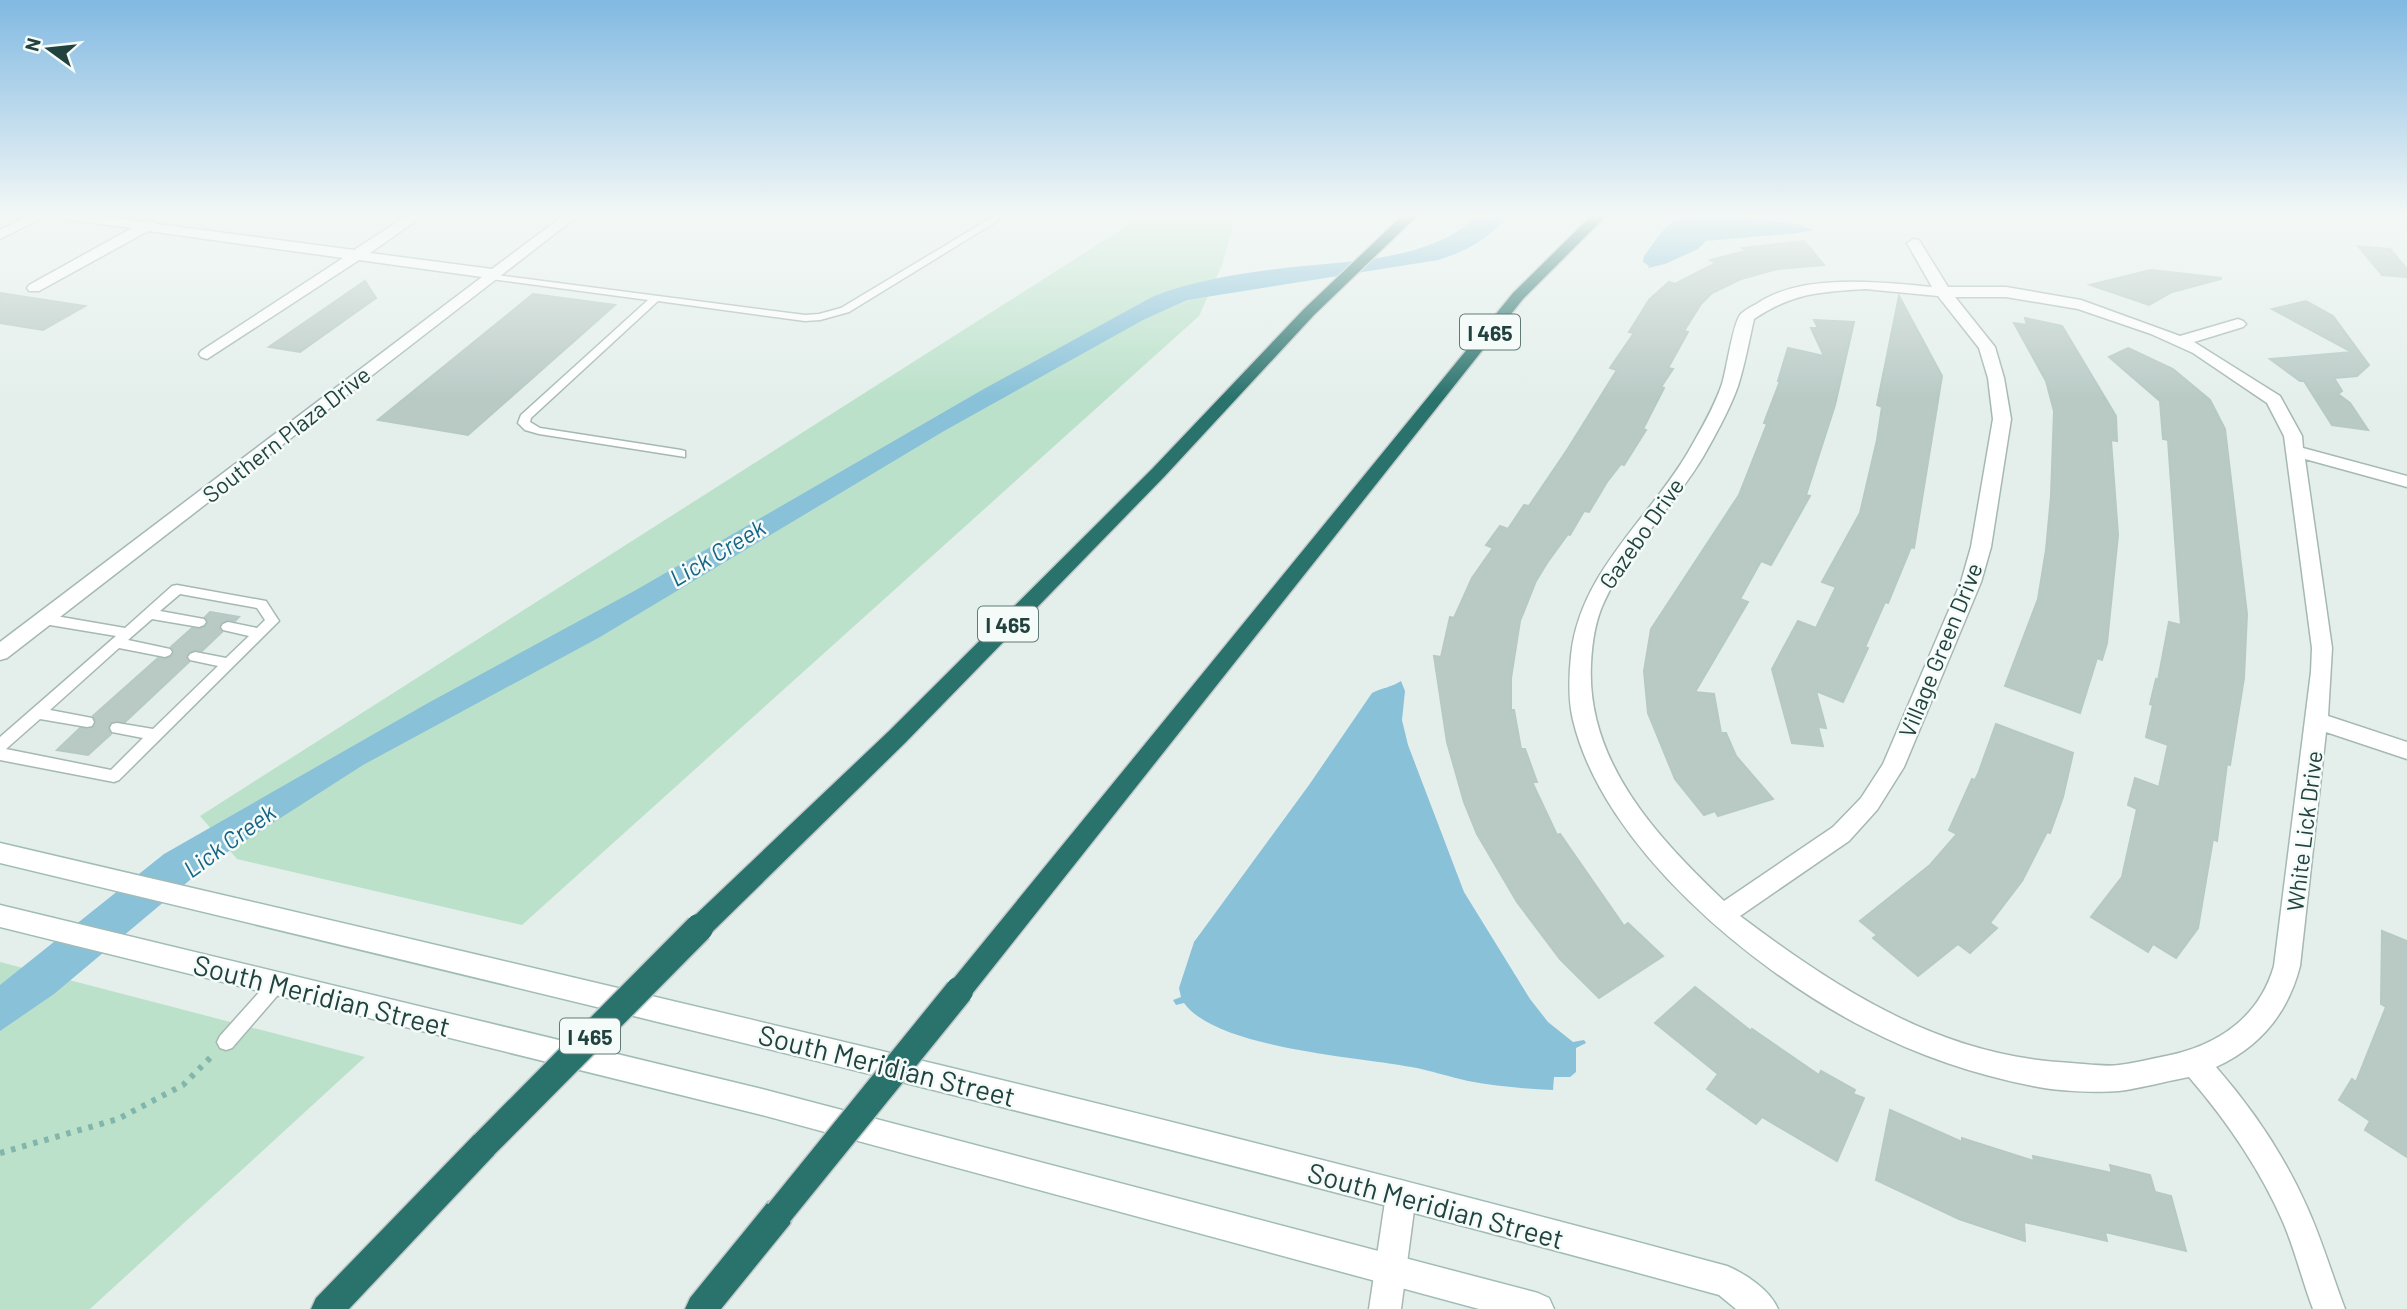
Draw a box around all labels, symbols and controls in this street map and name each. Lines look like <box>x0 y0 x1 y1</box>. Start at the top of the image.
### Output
north arrow <box>14 14 84 84</box>
text: N <box>19 35 45 54</box>
road number: I 465 <box>1460 314 1520 350</box>
street label: Southern Plaza Drive <box>197 360 375 508</box>
street label: Gazebo Drive <box>1593 472 1689 594</box>
water label: Lick Creek <box>664 512 770 592</box>
street label: Village Green Drive <box>1892 559 1988 741</box>
road number: I 465 <box>978 606 1038 642</box>
street label: White Lick Drive <box>2280 749 2328 913</box>
water label: Lick Creek <box>177 797 281 883</box>
street label: South Meridian Street <box>190 947 454 1043</box>
street label: South Meridian Street <box>755 1017 1019 1113</box>
road number: I 465 <box>560 1018 620 1054</box>
street label: South Meridian Street <box>1304 1154 1568 1256</box>

